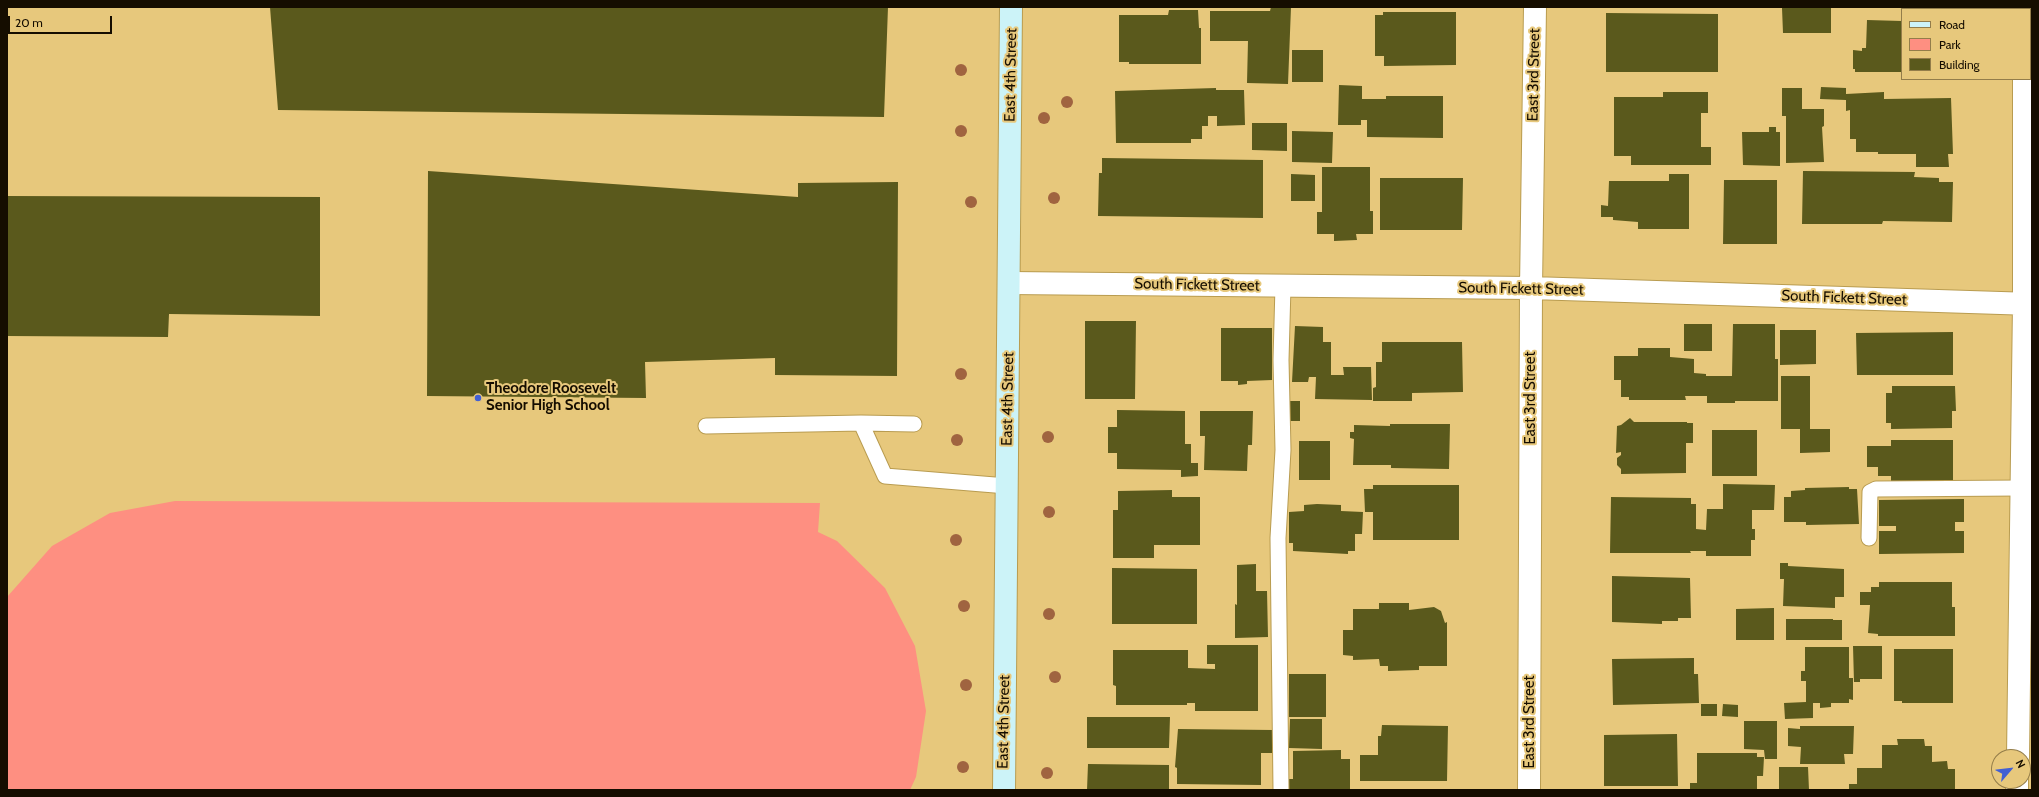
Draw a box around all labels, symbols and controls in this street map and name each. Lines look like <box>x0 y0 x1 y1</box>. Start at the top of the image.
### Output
scale bar <box>10 8 114 34</box>
legend <box>1901 8 2031 80</box>
text: 20 m <box>15 15 43 30</box>
text: Road <box>1939 17 1965 32</box>
street label: East 4th Street <box>1001 28 1021 122</box>
street label: East 3rd Street <box>1524 28 1544 122</box>
text: Park <box>1939 37 1961 52</box>
text: Building <box>1939 57 1980 72</box>
street label: South Fickett Street <box>1134 275 1260 295</box>
street label: South Fickett Street <box>1458 279 1584 299</box>
street label: South Fickett Street <box>1781 287 1907 309</box>
street label: East 3rd Street <box>1522 351 1540 445</box>
street label: East 4th Street <box>998 352 1018 446</box>
place label: Theodore Roosevelt Senior High School <box>486 380 616 415</box>
marker: Theodore Roosevelt Senior High School <box>473 393 483 403</box>
street label: East 4th Street <box>994 675 1014 769</box>
street label: East 3rd Street <box>1521 675 1539 769</box>
north arrow <box>1991 749 2031 789</box>
text: N <box>2013 757 2029 771</box>

